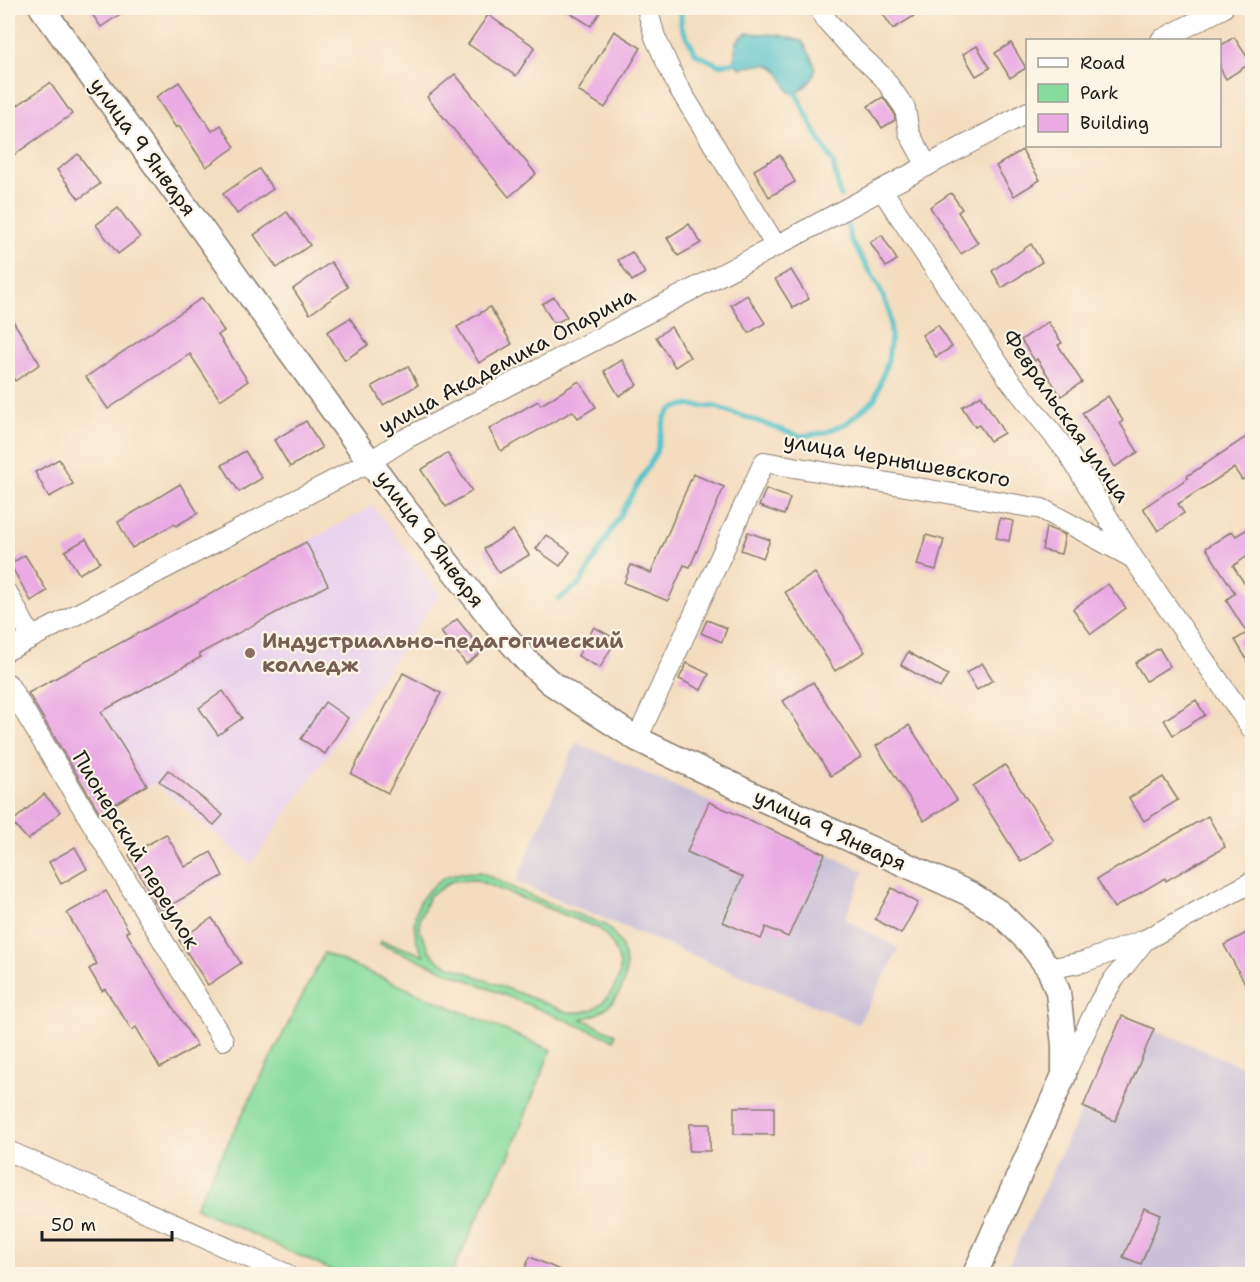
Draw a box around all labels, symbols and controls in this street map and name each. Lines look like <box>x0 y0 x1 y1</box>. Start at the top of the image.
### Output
legend <box>1026 39 1221 147</box>
text: Road <box>1080 51 1125 75</box>
street label: улица 9 Января <box>83 72 203 222</box>
text: Park <box>1080 81 1119 105</box>
text: Building <box>1080 111 1149 135</box>
street label: улица Академика Опарина <box>374 281 640 441</box>
street label: Февральская улица <box>996 324 1136 508</box>
street label: улица Чернышевского <box>781 426 1013 494</box>
street label: улица 9 Января <box>369 465 491 613</box>
place label: Индустриально-педагогический колледж <box>262 627 624 679</box>
marker: Индустриально-педагогический колледж <box>243 646 257 660</box>
street label: Пионерский переулок <box>66 746 206 954</box>
street label: улица 9 Января <box>749 782 911 878</box>
scale bar <box>42 1204 172 1242</box>
text: 50 m <box>51 1213 96 1237</box>

